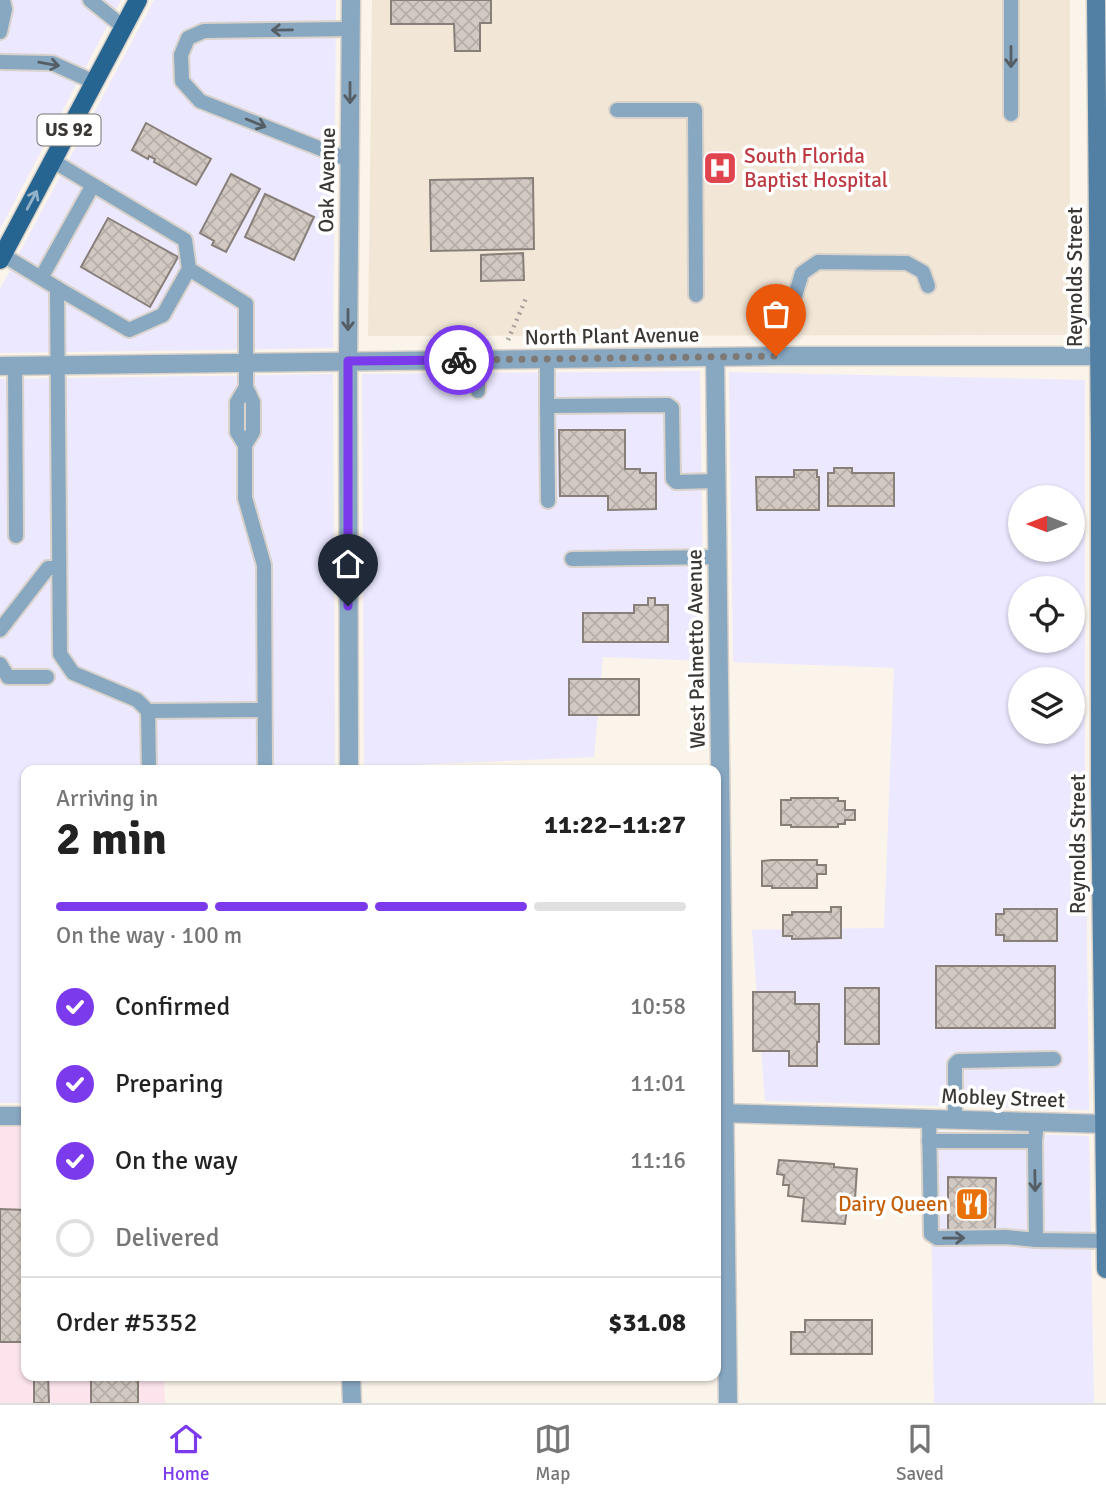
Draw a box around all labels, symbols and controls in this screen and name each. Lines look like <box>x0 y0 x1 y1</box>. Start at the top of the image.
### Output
one-way arrow <box>271 23 294 37</box>
one-way arrow <box>1004 45 1018 68</box>
one-way arrow <box>37 59 59 72</box>
one-way arrow <box>343 81 357 104</box>
road number: US 92 <box>38 114 100 146</box>
one-way arrow <box>245 118 267 131</box>
street label: Oak Avenue <box>313 127 341 233</box>
place label: South Florida Baptist Hospital <box>744 143 888 193</box>
hospital icon: South Florida Baptist Hospital <box>701 149 739 187</box>
one-way arrow <box>26 190 40 210</box>
street label: Reynolds Street <box>1062 207 1088 347</box>
pin <box>746 284 806 356</box>
icon: bag <box>757 295 795 333</box>
one-way arrow <box>341 308 355 331</box>
street label: North Plant Avenue <box>524 321 700 351</box>
courier <box>424 325 494 395</box>
icon: bike <box>440 341 478 379</box>
north arrow <box>1008 485 1085 562</box>
map controls <box>1008 485 1085 744</box>
pin <box>318 534 378 606</box>
icon: home <box>329 545 367 583</box>
street label: West Palmetto Avenue <box>681 549 711 749</box>
button: locate <box>1008 576 1085 653</box>
button: layers <box>1008 667 1085 744</box>
street label: Reynolds Street <box>1065 774 1091 914</box>
text: Arriving in <box>56 784 158 813</box>
text: 11:22–11:27 <box>544 809 686 841</box>
text: 2 min <box>56 811 167 867</box>
text: On the way · 100 m <box>56 921 242 950</box>
icon: check <box>56 988 94 1026</box>
text: Confirmed <box>115 991 230 1023</box>
text: 10:58 <box>630 992 686 1021</box>
icon: check <box>56 1065 94 1103</box>
text: Preparing <box>115 1068 223 1100</box>
text: 11:01 <box>630 1069 686 1098</box>
street label: Mobley Street <box>940 1083 1066 1113</box>
icon: check <box>56 1142 94 1180</box>
text: On the way <box>115 1145 238 1177</box>
text: 11:16 <box>630 1146 686 1175</box>
one-way arrow <box>1028 1169 1042 1192</box>
restaurant icon: Dairy Queen <box>953 1185 991 1223</box>
place label: Dairy Queen <box>838 1191 948 1217</box>
text: Delivered <box>115 1222 220 1254</box>
one-way arrow <box>942 1231 965 1245</box>
text: Order #5352 <box>56 1307 197 1339</box>
text: $31.08 <box>608 1307 686 1339</box>
tab: Home <box>162 1420 209 1486</box>
tab: Map <box>534 1420 572 1486</box>
tab: Saved <box>896 1420 944 1486</box>

